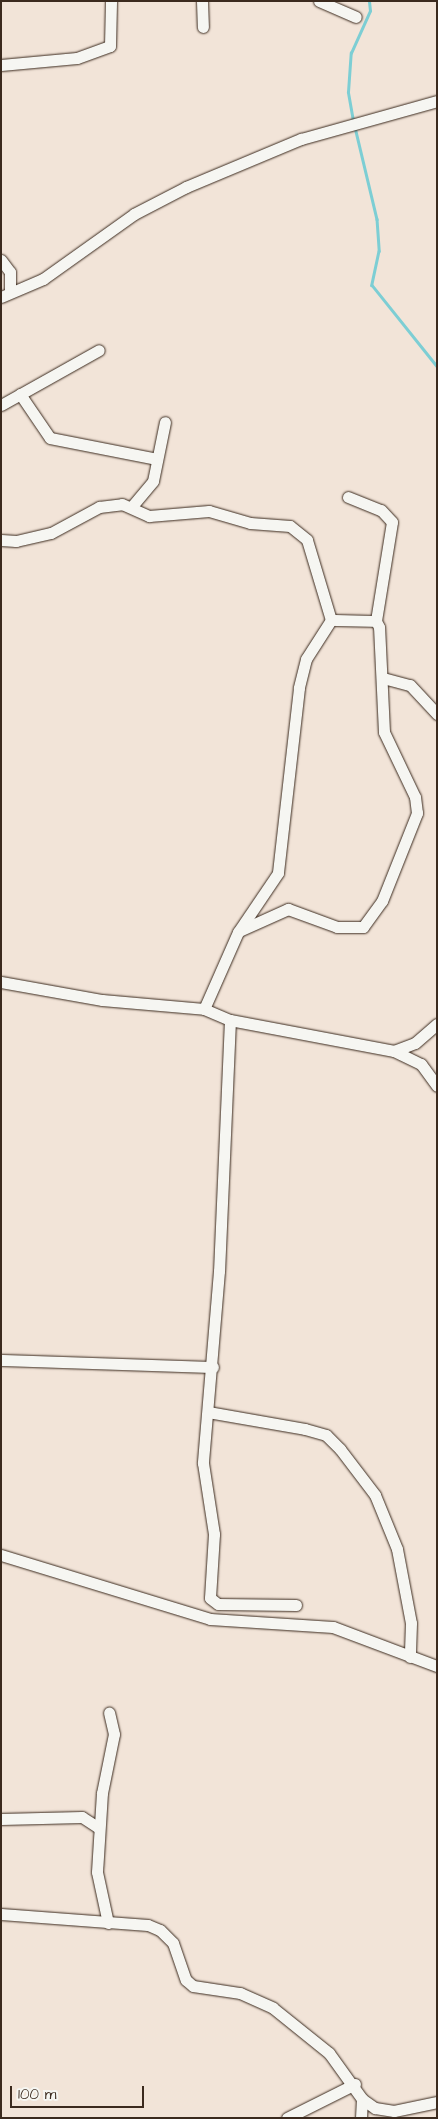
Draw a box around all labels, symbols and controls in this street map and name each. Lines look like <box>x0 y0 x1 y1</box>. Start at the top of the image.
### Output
scale bar <box>12 2076 146 2108</box>
text: 100 m <box>18 2084 57 2105</box>

